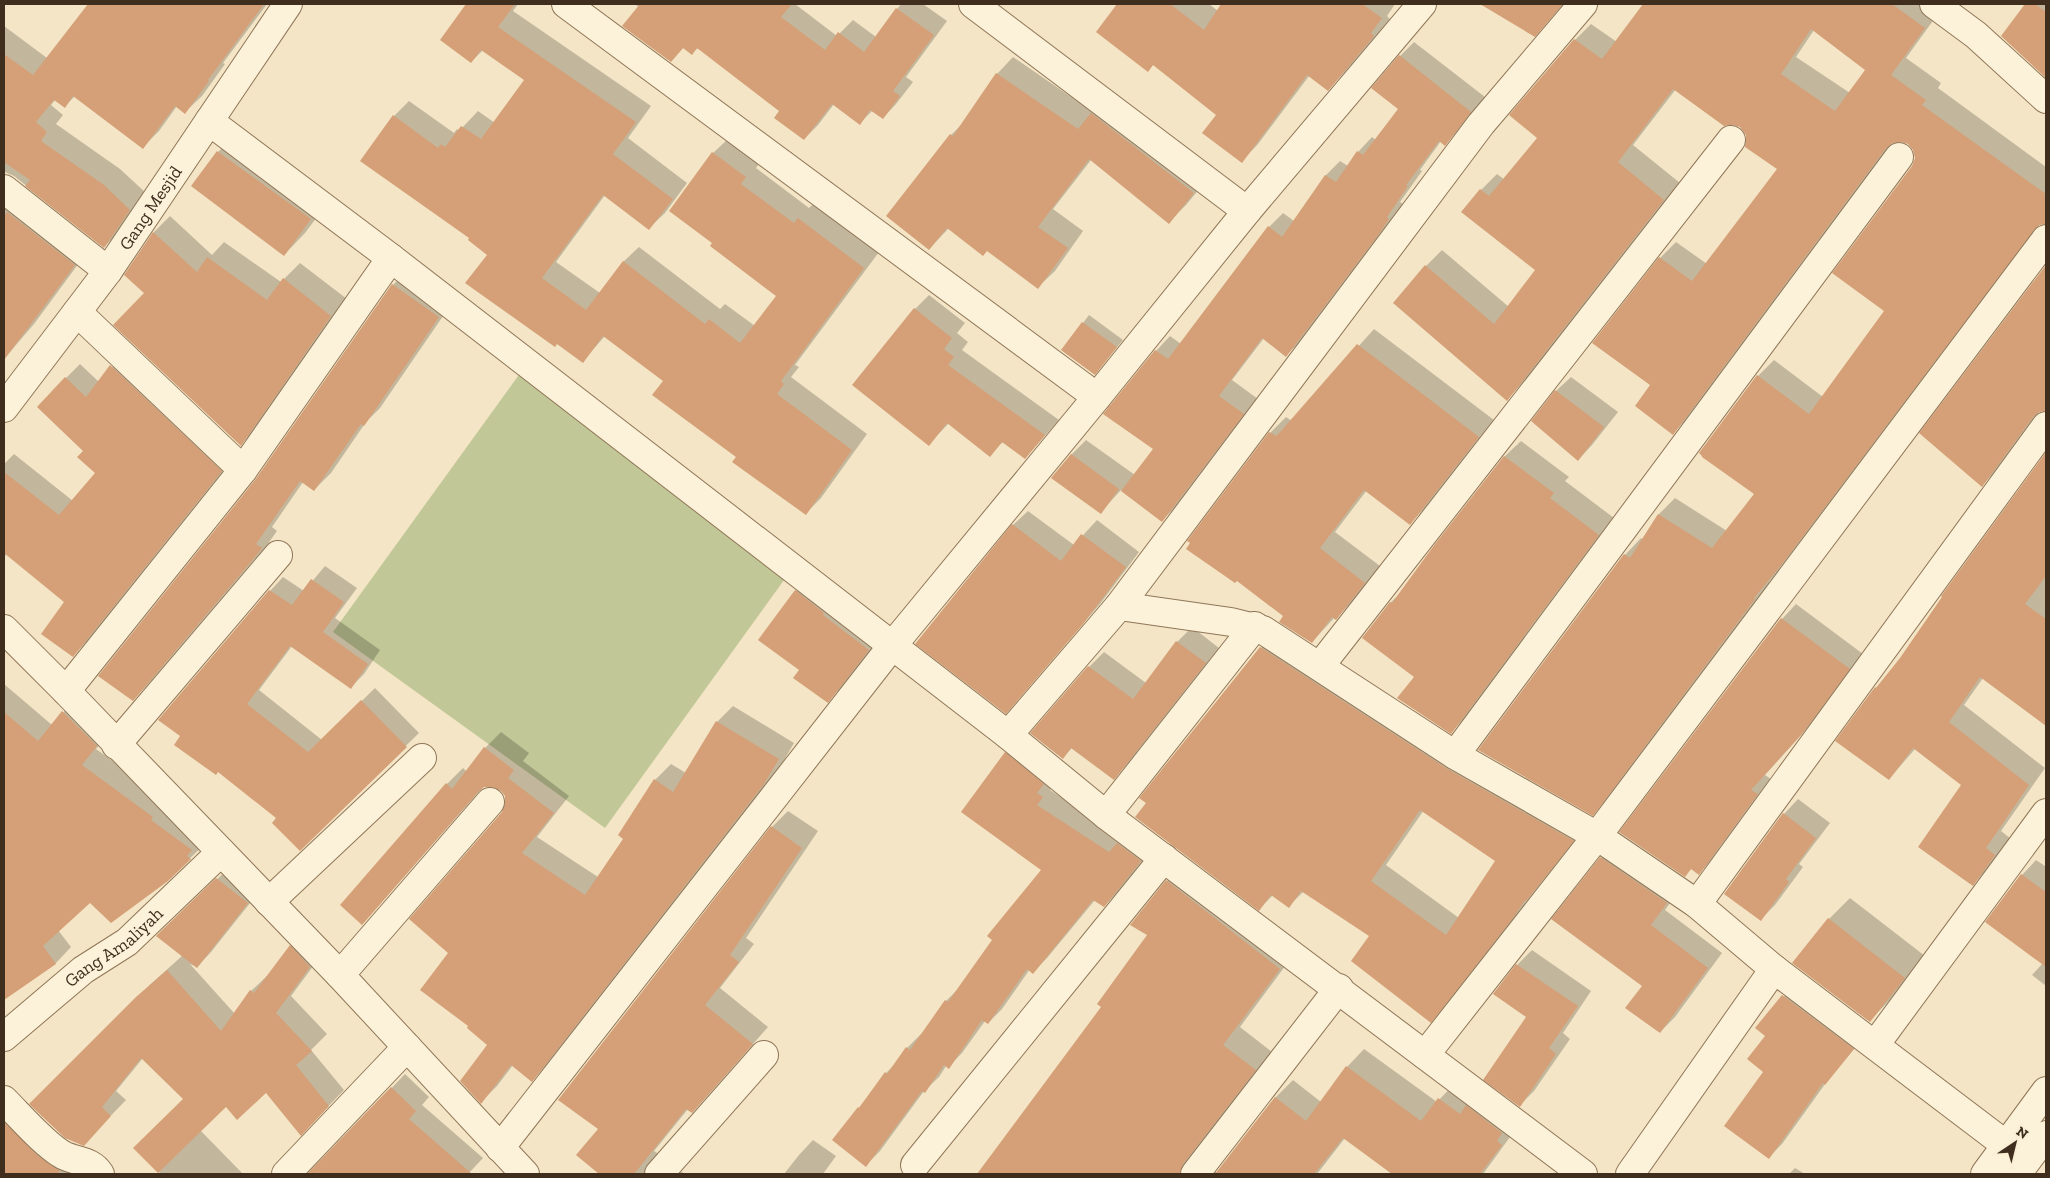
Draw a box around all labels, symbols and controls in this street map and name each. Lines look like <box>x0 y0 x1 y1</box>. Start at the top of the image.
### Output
street label: Gang Mesjid <box>114 162 187 254</box>
street label: Gang Amaliyah <box>60 903 167 992</box>
north arrow <box>1990 1118 2040 1168</box>
text: N <box>2013 1123 2032 1143</box>

